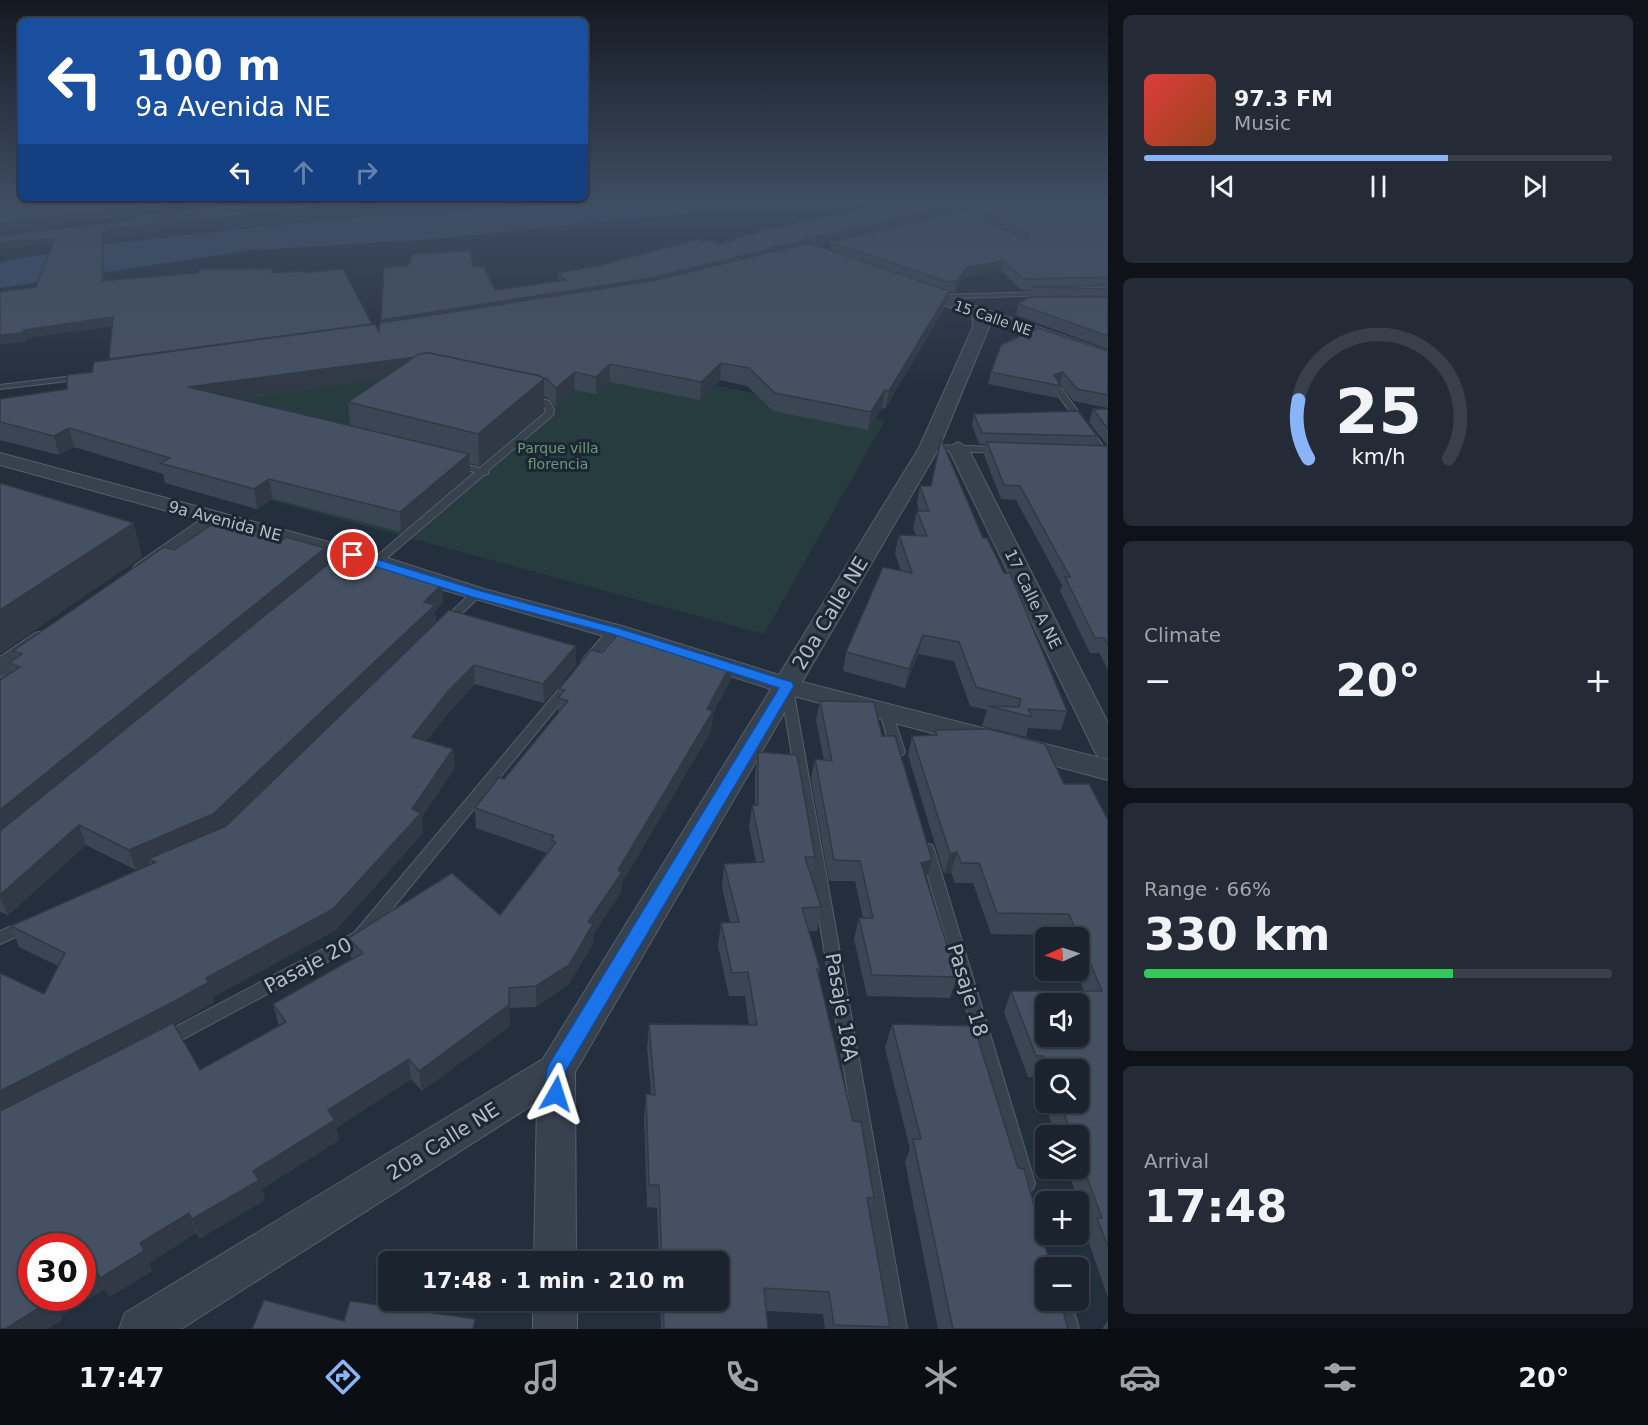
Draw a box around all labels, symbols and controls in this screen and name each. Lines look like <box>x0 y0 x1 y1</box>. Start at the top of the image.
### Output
text: 100 m <box>135 41 281 90</box>
icon: left <box>36 42 114 120</box>
text: 97.3 FM <box>1234 86 1333 111</box>
text: 9a Avenida NE <box>135 91 331 122</box>
text: Music <box>1234 111 1291 135</box>
icon: left <box>224 156 257 189</box>
icon: ahead <box>287 156 320 189</box>
icon: right <box>350 156 383 189</box>
icon: previous <box>1206 170 1239 203</box>
icon: pause <box>1362 170 1395 203</box>
icon: next <box>1518 170 1551 203</box>
street label: 15 Calle NE <box>952 297 1034 339</box>
text: 25 <box>1335 375 1421 448</box>
park label: Parque villa florencia <box>517 440 599 472</box>
text: km/h <box>1351 444 1405 469</box>
street label: 9a Avenida NE <box>166 497 284 545</box>
pin <box>327 529 378 580</box>
icon: arrive <box>336 538 369 571</box>
street label: 17 Calle A NE <box>1001 546 1065 652</box>
street label: 20a Calle NE <box>787 552 873 674</box>
text: Climate <box>1144 623 1221 647</box>
text: 20° <box>1335 654 1421 707</box>
text: − <box>1144 661 1172 700</box>
text: + <box>1584 661 1612 700</box>
text: Range · 66% <box>1144 877 1271 901</box>
text: 330 km <box>1144 908 1330 961</box>
north arrow <box>1035 927 1089 981</box>
map controls <box>1035 927 1089 1311</box>
street label: Pasaje 20 <box>260 932 356 998</box>
street label: Pasaje 18 <box>943 941 993 1039</box>
street label: Pasaje 18A <box>821 951 863 1063</box>
button: sound <box>1035 993 1089 1047</box>
button: search <box>1035 1059 1089 1113</box>
position arrow <box>524 1062 588 1126</box>
street label: 20a Calle NE <box>383 1097 503 1185</box>
button: layers <box>1035 1125 1089 1179</box>
text: Arrival <box>1144 1149 1209 1173</box>
text: 17:48 <box>1144 1180 1287 1233</box>
button: + <box>1035 1191 1089 1245</box>
speed limit sign: 30 <box>18 1233 96 1311</box>
button: − <box>1035 1257 1089 1311</box>
text: 17:48 · 1 min · 210 m <box>422 1268 685 1293</box>
icon: directions <box>322 1356 364 1398</box>
icon: music <box>521 1356 563 1398</box>
icon: phone <box>721 1356 763 1398</box>
icon: climate <box>920 1356 962 1398</box>
icon: car <box>1119 1356 1161 1398</box>
icon: filters <box>1319 1356 1361 1398</box>
text: 17:47 <box>79 1362 165 1393</box>
text: 20° <box>1518 1362 1569 1393</box>

